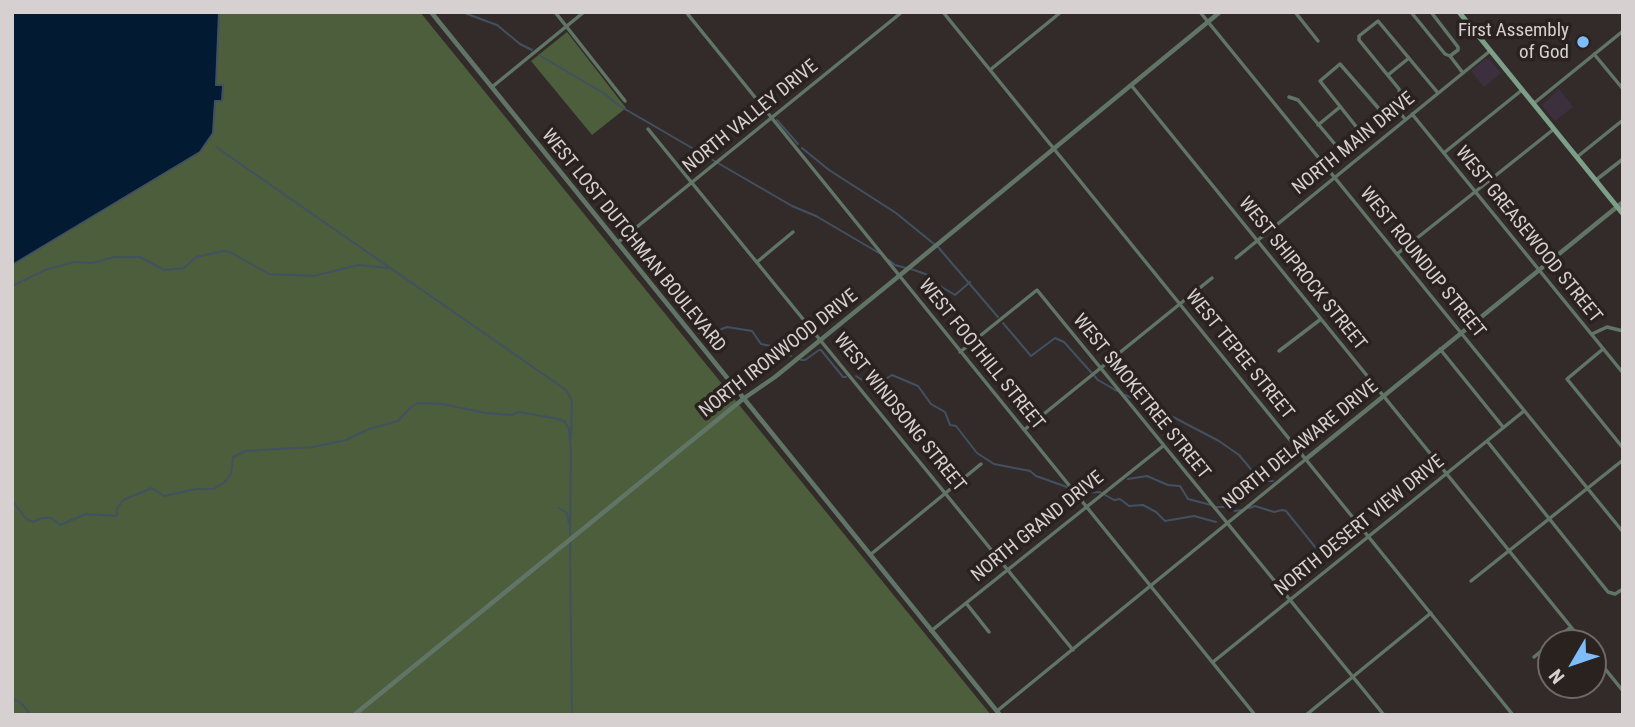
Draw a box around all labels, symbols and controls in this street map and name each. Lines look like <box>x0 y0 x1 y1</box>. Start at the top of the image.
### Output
place label: First Assembly of God <box>1458 20 1569 64</box>
marker: First Assembly of God <box>1575 34 1591 50</box>
street label: NORTH VALLEY DRIVE <box>679 56 823 178</box>
street label: NORTH MAIN DRIVE <box>1288 88 1420 200</box>
street label: WEST LOST DUTCHMAN BOULEVARD <box>536 125 730 357</box>
street label: WEST GREASEWOOD STREET <box>1450 142 1606 328</box>
street label: WEST ROUNDUP STREET <box>1354 183 1490 343</box>
street label: WEST SHIPROCK STREET <box>1233 193 1371 355</box>
street label: WEST FOOTHILL STREET <box>913 275 1049 435</box>
street label: NORTH IRONWOOD DRIVE <box>695 285 863 423</box>
street label: WEST TEPEE STREET <box>1180 286 1298 424</box>
street label: WEST SMOKETREE STREET <box>1067 310 1215 484</box>
street label: WEST WINDSONG STREET <box>828 329 970 497</box>
street label: NORTH DELAWARE DRIVE <box>1219 375 1383 515</box>
street label: NORTH DESERT VIEW DRIVE <box>1271 451 1449 601</box>
street label: NORTH GRAND DRIVE <box>967 467 1109 587</box>
north arrow <box>1537 629 1607 699</box>
text: N <box>1544 665 1569 688</box>

